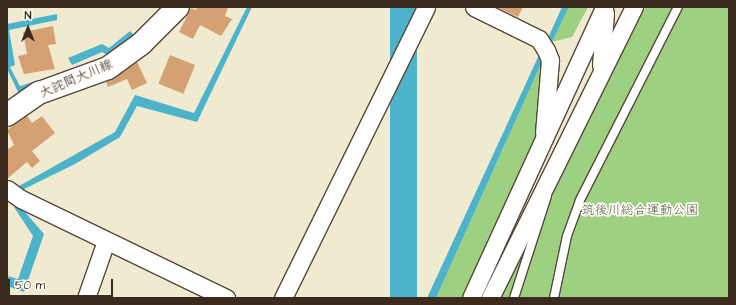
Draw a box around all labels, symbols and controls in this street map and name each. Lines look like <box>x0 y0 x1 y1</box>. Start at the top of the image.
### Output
north arrow <box>8 8 48 48</box>
text: N <box>25 8 31 23</box>
street label: 大詫間大川線 <box>37 57 115 101</box>
park label: 筑後川総合運動公園 <box>582 202 698 218</box>
scale bar <box>10 271 115 297</box>
text: 50 m <box>15 277 45 294</box>

